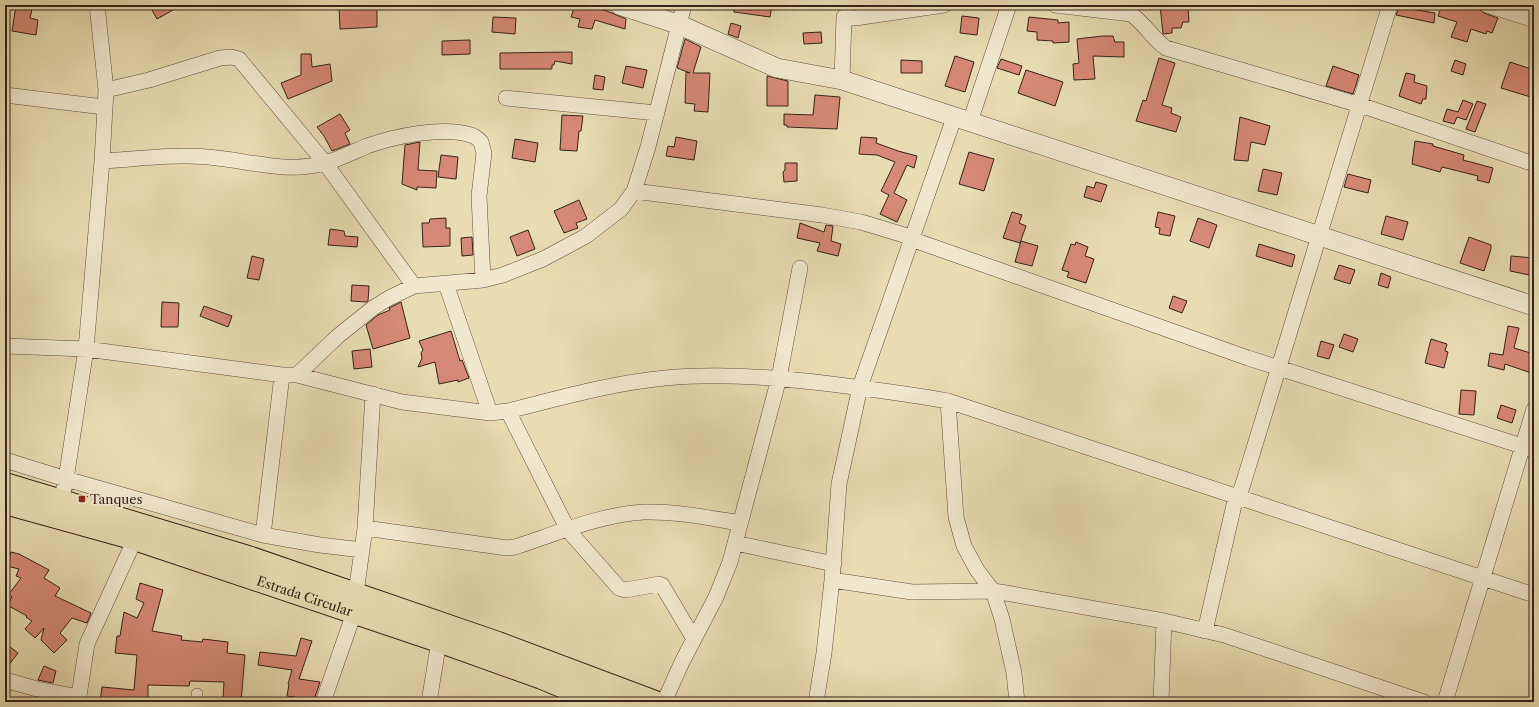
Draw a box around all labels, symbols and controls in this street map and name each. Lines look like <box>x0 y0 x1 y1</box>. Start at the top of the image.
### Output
place label: Tanques <box>90 491 143 507</box>
marker: Tanques <box>77 494 87 504</box>
street label: Estrada Circular <box>255 572 355 620</box>

